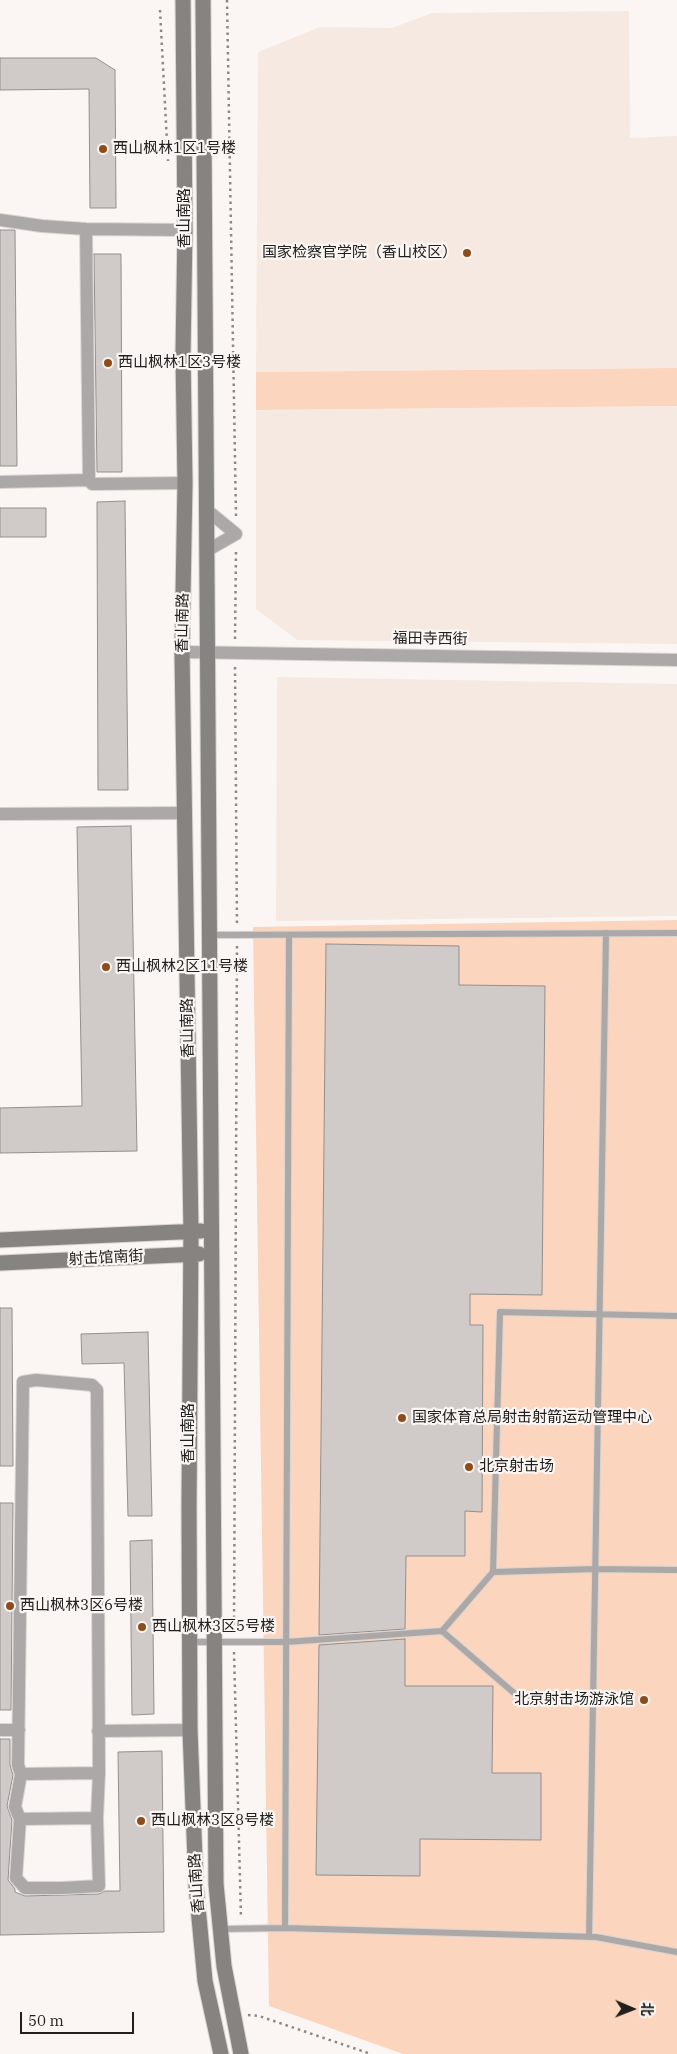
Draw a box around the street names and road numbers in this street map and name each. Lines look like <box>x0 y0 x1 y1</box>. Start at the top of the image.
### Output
street label: 香山南路 <box>176 188 194 248</box>
street label: 香山南路 <box>173 593 193 653</box>
street label: 福田寺西街 <box>392 629 468 649</box>
street label: 香山南路 <box>178 998 198 1058</box>
street label: 射击馆南街 <box>68 1247 144 1269</box>
street label: 香山南路 <box>180 1403 198 1463</box>
street label: 香山南路 <box>186 1852 208 1914</box>

